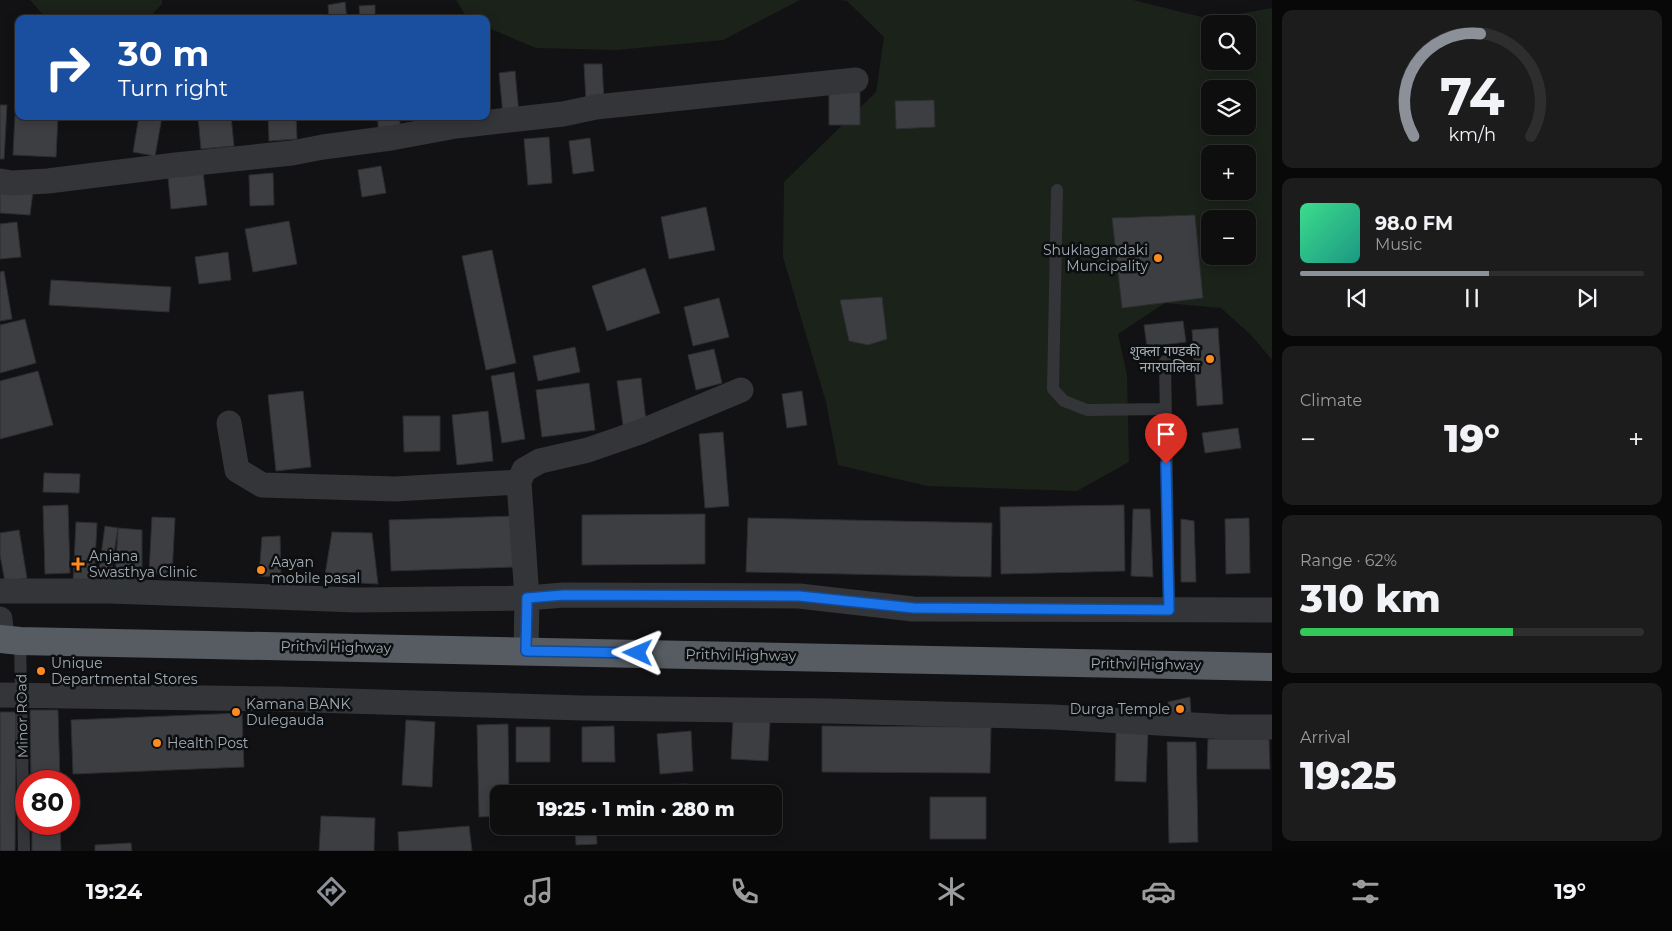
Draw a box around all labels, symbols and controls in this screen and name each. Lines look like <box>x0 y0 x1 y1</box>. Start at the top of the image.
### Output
map controls <box>1201 15 1256 265</box>
button: search <box>1201 15 1256 70</box>
text: 30 m <box>118 32 209 75</box>
icon: right <box>35 35 100 100</box>
text: 74 <box>1440 65 1505 128</box>
text: Turn right <box>118 75 228 102</box>
button: layers <box>1201 80 1256 135</box>
text: km/h <box>1448 124 1496 145</box>
button: + <box>1201 145 1256 200</box>
button: − <box>1201 210 1256 265</box>
text: 98.0 FM <box>1375 212 1453 235</box>
text: Music <box>1375 235 1422 254</box>
place label: Shuklagandaki Muncipality <box>1043 241 1148 275</box>
marker: Shuklagandaki Muncipality <box>1152 252 1164 264</box>
icon: previous <box>1343 284 1371 312</box>
icon: pause <box>1458 284 1486 312</box>
icon: next <box>1573 284 1601 312</box>
place label: शुक्ला गण्डकी नगरपालिका <box>1130 342 1200 376</box>
marker: शुक्ला गण्डकी नगरपालिका <box>1204 353 1216 365</box>
text: Climate <box>1300 391 1362 410</box>
pin <box>1145 413 1187 464</box>
text: 19° <box>1444 415 1500 462</box>
icon: arrive <box>1152 420 1180 448</box>
text: − <box>1300 422 1316 456</box>
text: + <box>1628 422 1644 456</box>
place label: Anjana Swasthya Clinic <box>89 547 197 581</box>
text: Range · 62% <box>1300 551 1397 570</box>
place label: Aayan mobile pasal <box>271 553 360 587</box>
marker: Anjana Swasthya Clinic <box>71 557 85 571</box>
marker: Aayan mobile pasal <box>255 564 267 576</box>
text: 310 km <box>1300 575 1441 622</box>
position arrow <box>611 626 663 678</box>
street label: Prithvi Highway <box>281 637 392 657</box>
street label: Prithvi Highway <box>686 645 797 665</box>
place label: Unique Departmental Stores <box>51 654 198 688</box>
street label: Prithvi Highway <box>1091 654 1202 674</box>
marker: Unique Departmental Stores <box>35 665 47 677</box>
street label: Minor ROad <box>12 674 32 758</box>
place label: Kamana BANK Dulegauda <box>246 695 350 729</box>
place label: Durga Temple <box>1070 700 1170 718</box>
marker: Durga Temple <box>1174 703 1186 715</box>
marker: Kamana BANK Dulegauda <box>230 706 242 718</box>
text: Arrival <box>1300 728 1350 747</box>
place label: Health Post <box>167 734 249 752</box>
marker: Health Post <box>151 737 163 749</box>
text: 19:25 <box>1300 752 1397 799</box>
speed limit sign: 80 <box>15 770 80 835</box>
text: 19:25 · 1 min · 280 m <box>537 798 735 821</box>
icon: directions <box>314 874 349 909</box>
icon: music <box>521 874 556 909</box>
icon: phone <box>727 874 762 909</box>
icon: climate <box>934 874 969 909</box>
icon: car <box>1141 874 1176 909</box>
icon: filters <box>1348 874 1383 909</box>
text: 19:24 <box>86 878 142 905</box>
text: 19° <box>1554 878 1586 905</box>

